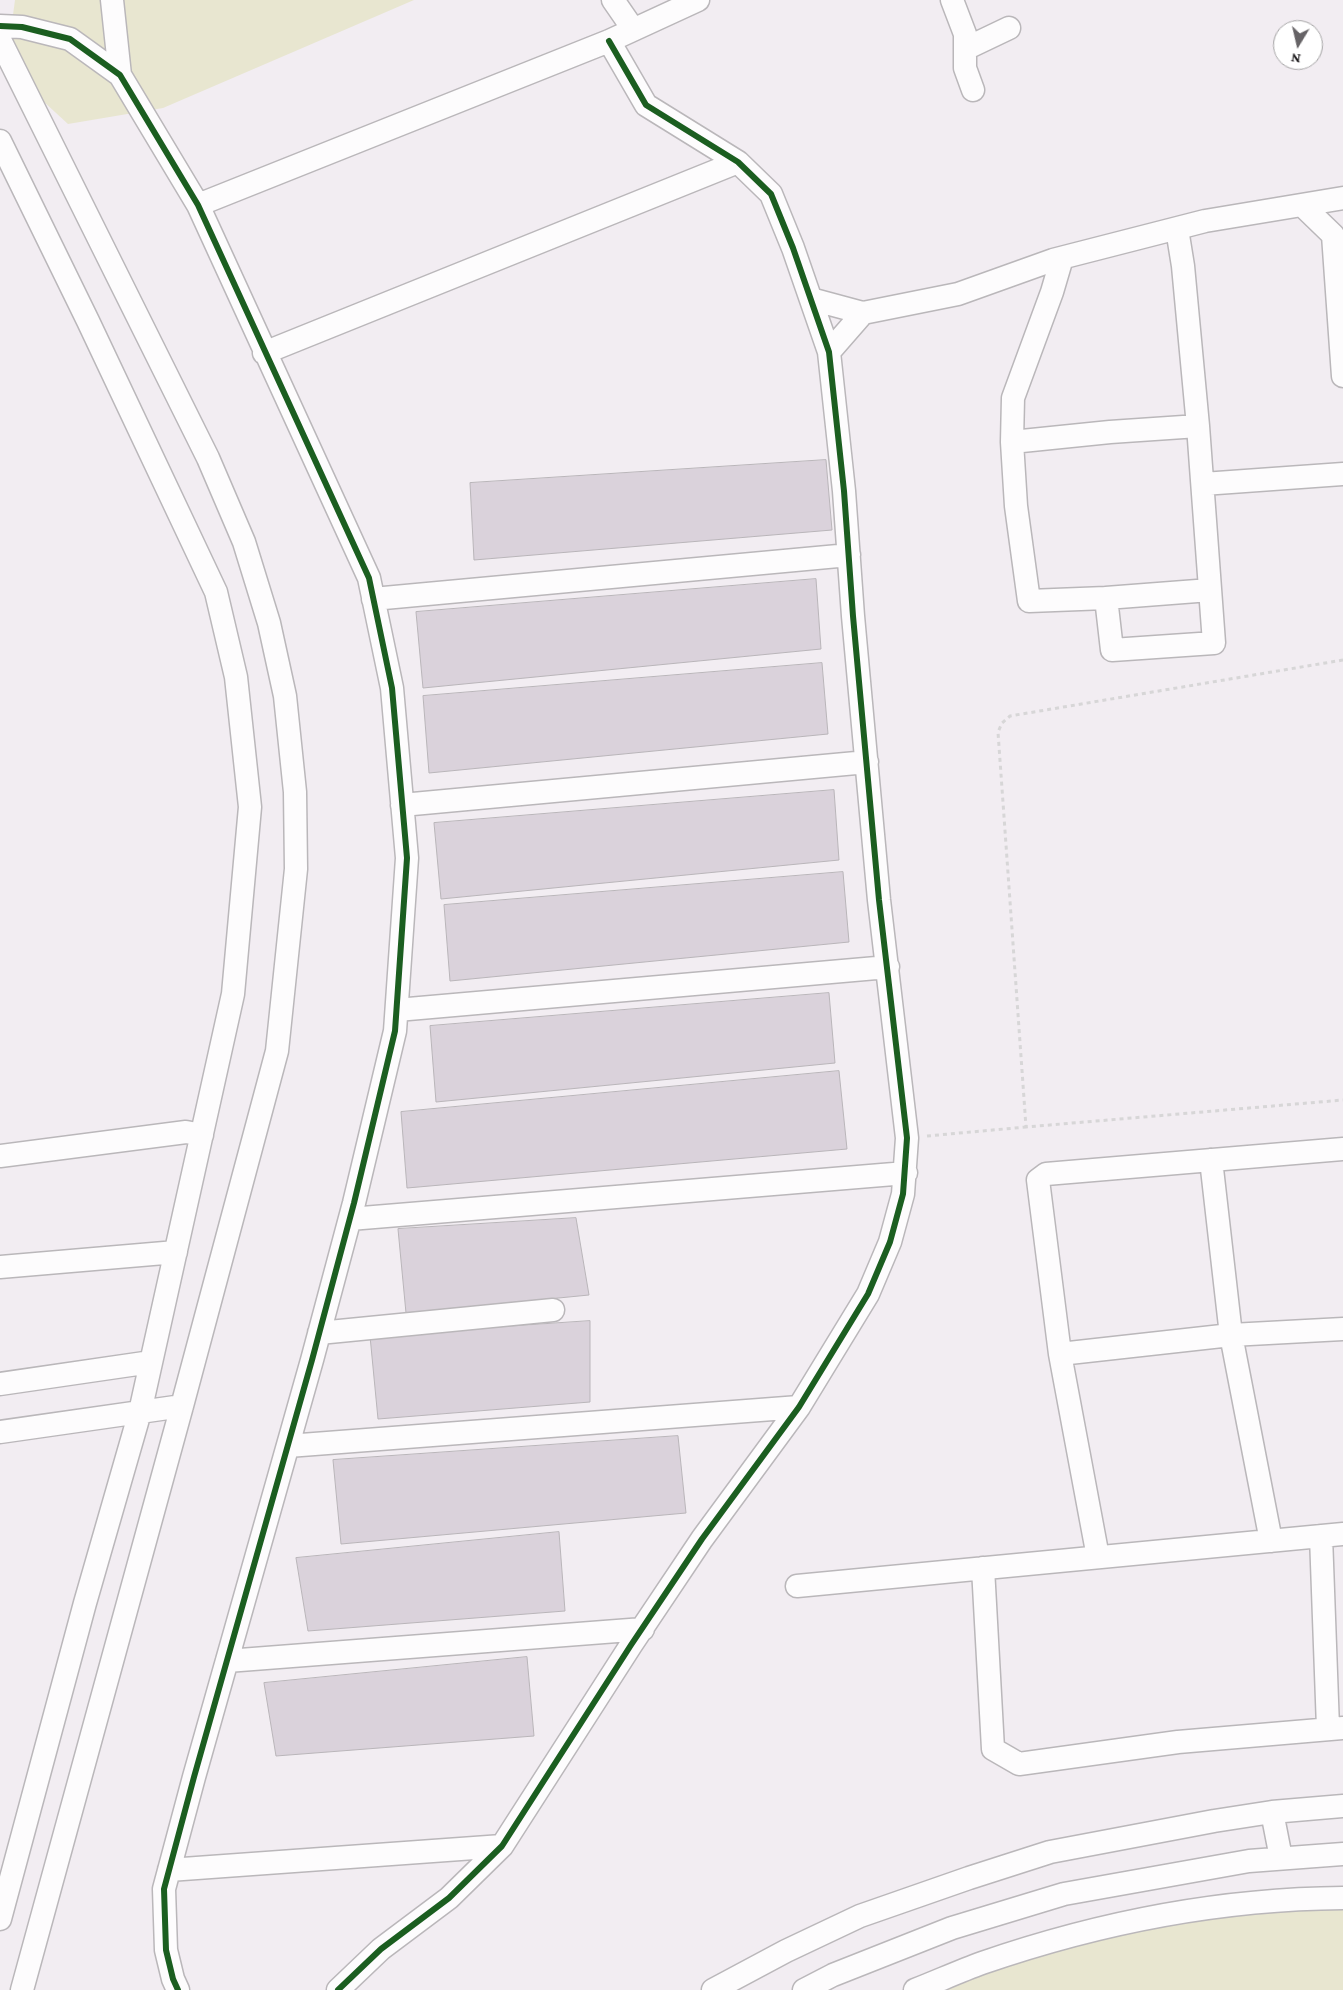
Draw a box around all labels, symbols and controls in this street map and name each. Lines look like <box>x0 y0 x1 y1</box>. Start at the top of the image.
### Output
north arrow <box>1273 20 1323 70</box>
text: N <box>1290 50 1302 67</box>

